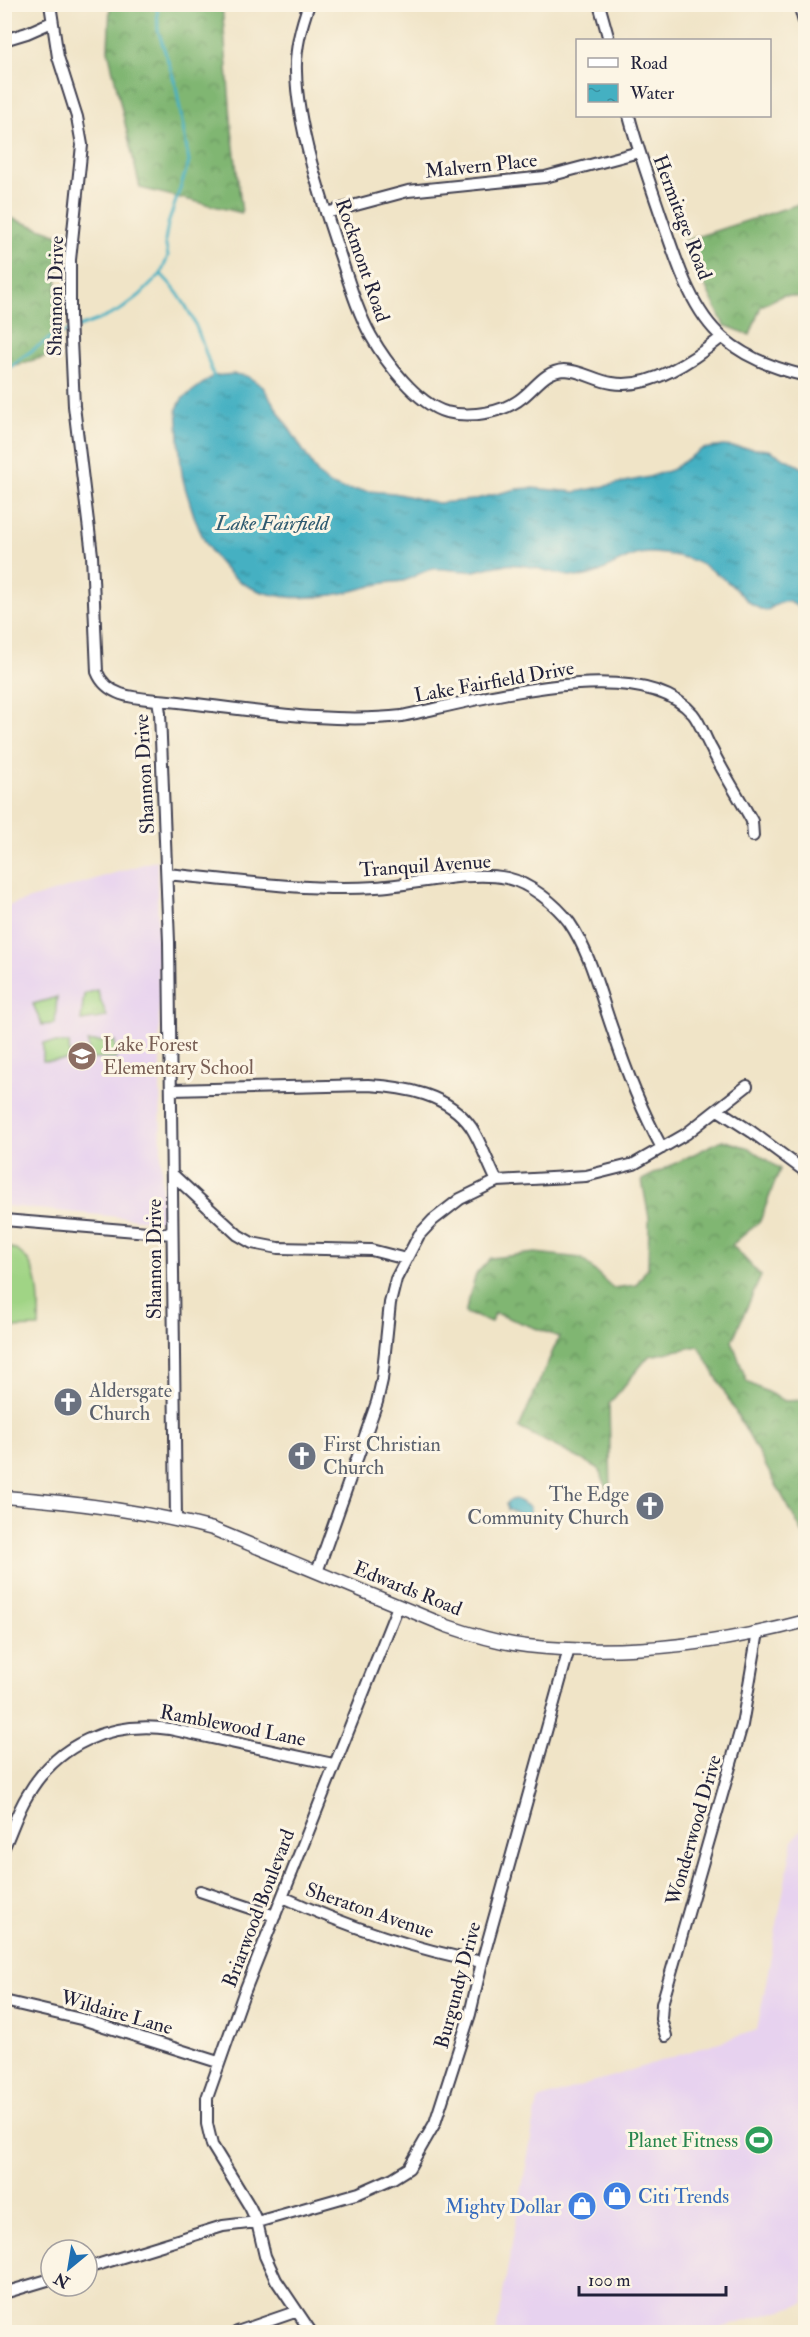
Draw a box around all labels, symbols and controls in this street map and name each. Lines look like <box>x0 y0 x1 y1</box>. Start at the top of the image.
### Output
legend <box>576 39 771 117</box>
text: Road <box>630 52 668 75</box>
text: Water <box>629 82 674 105</box>
street label: Malvern Place <box>424 147 538 184</box>
street label: Hermitage Road <box>647 151 718 283</box>
street label: Rockmont Road <box>330 195 395 325</box>
street label: Shannon Drive <box>42 236 69 356</box>
water label: Lake Fairfield <box>214 510 330 537</box>
street label: Lake Fairfield Drive <box>412 655 576 708</box>
street label: Shannon Drive <box>129 713 160 835</box>
street label: Tranquil Avenue <box>358 848 492 883</box>
place label: Lake Forest Elementary School <box>103 1032 254 1080</box>
school or university icon: Lake Forest Elementary School <box>66 1040 98 1072</box>
street label: Shannon Drive <box>142 1199 167 1319</box>
place label: Aldersgate Church <box>88 1378 172 1426</box>
church icon: Aldersgate Church <box>52 1386 84 1418</box>
place label: First Christian Church <box>323 1432 441 1480</box>
church icon: First Christian Church <box>286 1440 318 1472</box>
place label: The Edge Community Church <box>467 1482 630 1530</box>
church icon: The Edge Community Church <box>634 1490 666 1522</box>
street label: Edwards Road <box>350 1555 466 1622</box>
street label: Ramblewood Lane <box>158 1699 308 1752</box>
street label: Wonderwood Drive <box>660 1752 727 1909</box>
street label: Briarwood Boulevard <box>217 1825 300 1991</box>
street label: Sheraton Avenue <box>302 1877 437 1944</box>
street label: Burgundy Drive <box>429 1919 486 2051</box>
street label: Wildaire Lane <box>57 1984 176 2040</box>
sports icon: Planet Fitness <box>743 2124 775 2156</box>
place label: Planet Fitness <box>627 2128 738 2153</box>
shop icon: Citi Trends <box>601 2180 633 2212</box>
place label: Citi Trends <box>638 2184 729 2209</box>
shop icon: Mighty Dollar <box>566 2190 598 2222</box>
place label: Mighty Dollar <box>445 2194 562 2219</box>
north arrow <box>39 2238 99 2298</box>
scale bar <box>579 2259 726 2297</box>
text: N <box>50 2268 74 2293</box>
text: 100 m <box>588 2269 631 2292</box>

